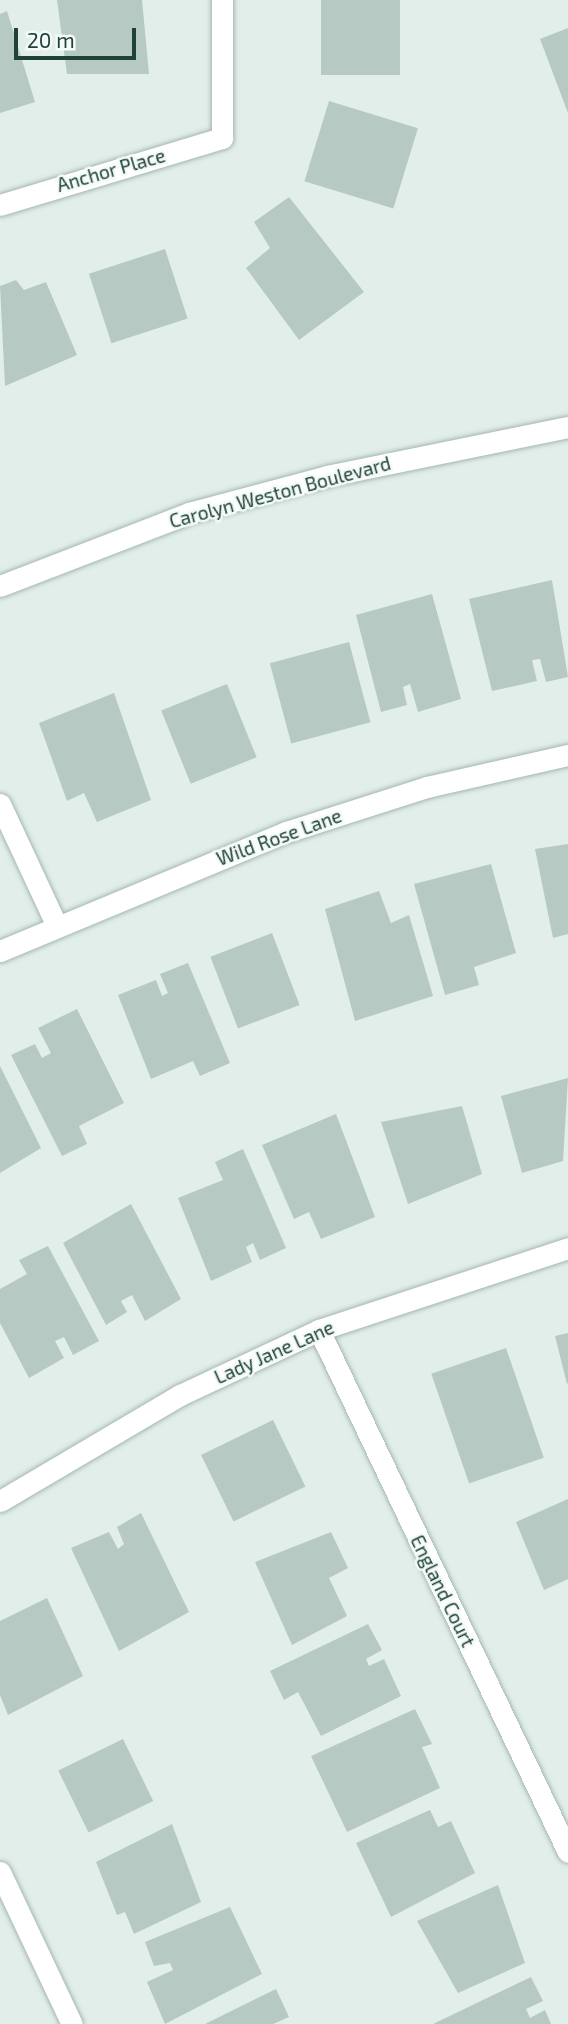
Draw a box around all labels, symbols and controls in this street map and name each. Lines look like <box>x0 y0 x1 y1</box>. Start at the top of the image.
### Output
scale bar <box>18 14 140 58</box>
text: 20 m <box>27 27 75 52</box>
street label: Anchor Place <box>54 144 168 196</box>
street label: Carolyn Weston Boulevard <box>167 451 393 533</box>
street label: Wild Rose Lane <box>213 804 345 870</box>
street label: Lady Jane Lane <box>210 1315 338 1389</box>
street label: England Court <box>406 1531 480 1651</box>

